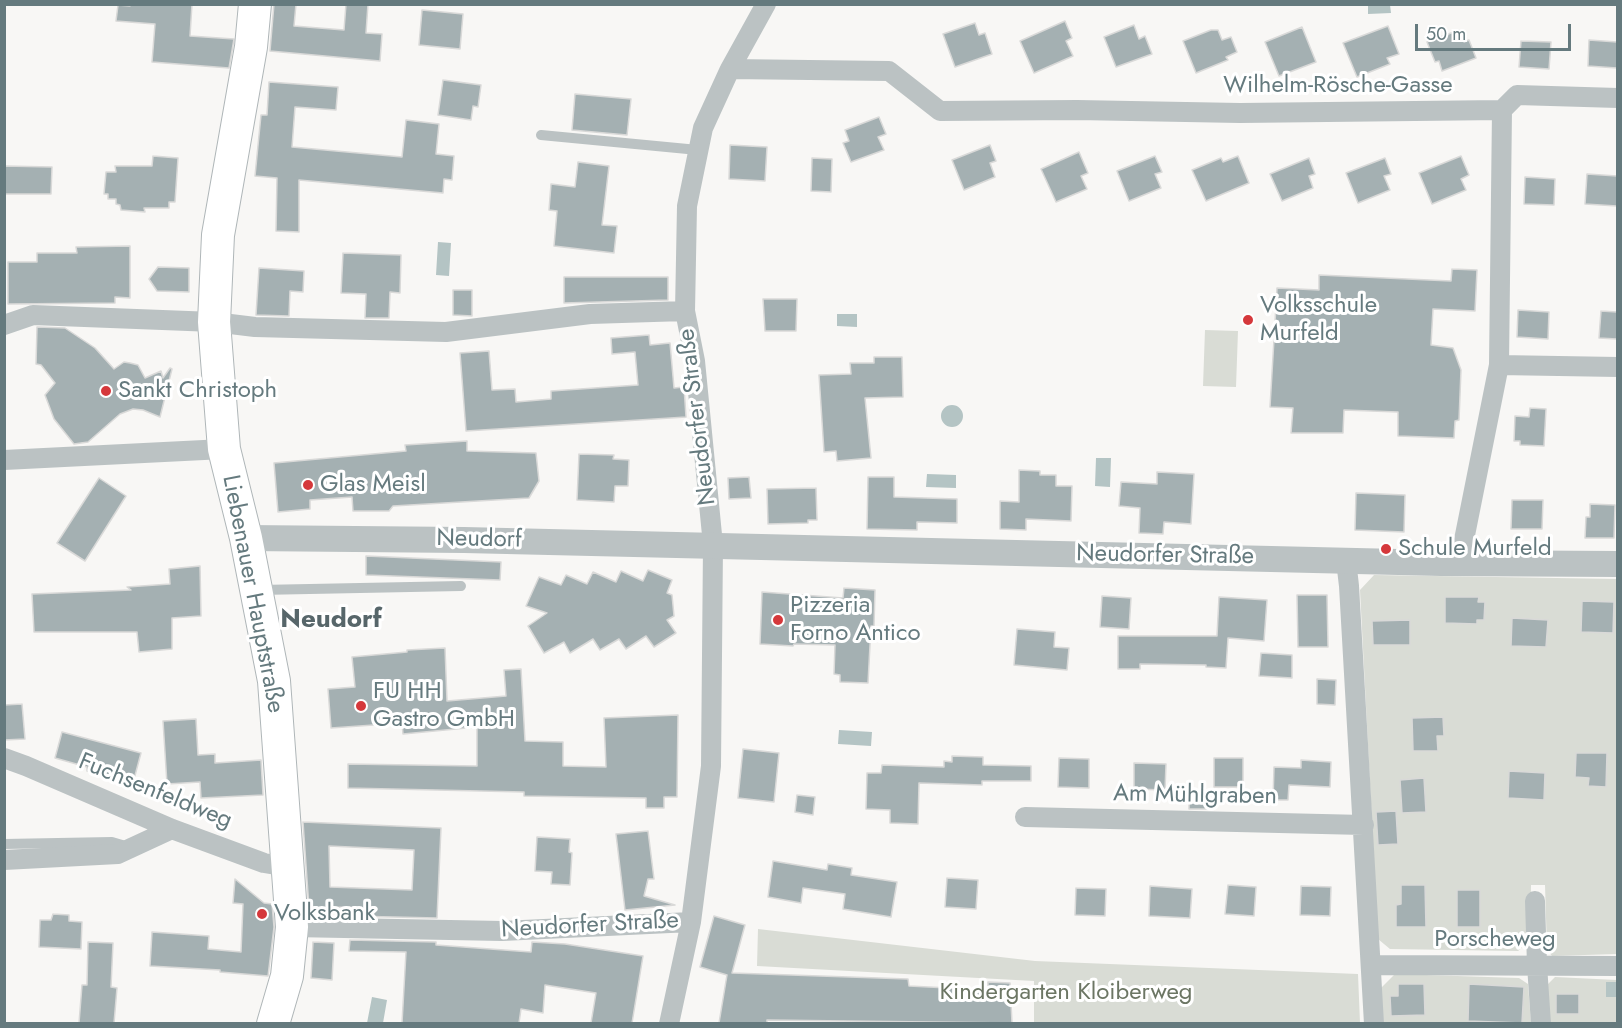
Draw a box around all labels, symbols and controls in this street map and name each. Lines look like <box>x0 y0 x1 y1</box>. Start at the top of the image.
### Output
scale bar <box>1418 12 1574 50</box>
text: 50 m <box>1426 21 1466 47</box>
street label: Wilhelm-Rösche-Gasse <box>1223 72 1453 100</box>
place label: Volksschule Murfeld <box>1260 292 1377 348</box>
marker: Volksschule Murfeld <box>1241 313 1255 327</box>
street label: Neudorfer Straße <box>673 327 723 507</box>
place label: Sankt Christoph <box>118 377 277 405</box>
marker: Sankt Christoph <box>99 384 113 398</box>
place label: Glas Meisl <box>320 471 426 499</box>
street label: Liebenauer Hauptstraße <box>215 473 289 715</box>
marker: Glas Meisl <box>301 478 315 492</box>
street label: Neudorf <box>436 525 522 555</box>
place label: Schule Murfeld <box>1398 535 1552 563</box>
street label: Neudorfer Straße <box>1076 540 1254 572</box>
marker: Schule Murfeld <box>1379 542 1393 556</box>
place label: Pizzeria Forno Antico <box>790 592 921 648</box>
district label: Neudorf <box>280 605 382 637</box>
marker: Pizzeria Forno Antico <box>771 613 785 627</box>
place label: FU HH Gastro GmbH <box>373 678 515 734</box>
marker: FU HH Gastro GmbH <box>354 699 368 713</box>
street label: Fuchsenfeldweg <box>74 748 236 836</box>
street label: Am Mühlgraben <box>1113 780 1277 812</box>
place label: Volksbank <box>274 900 375 928</box>
marker: Volksbank <box>255 907 269 921</box>
street label: Neudorfer Straße <box>500 907 680 945</box>
street label: Porscheweg <box>1434 926 1556 954</box>
park label: Kindergarten Kloiberweg <box>939 979 1193 1007</box>

